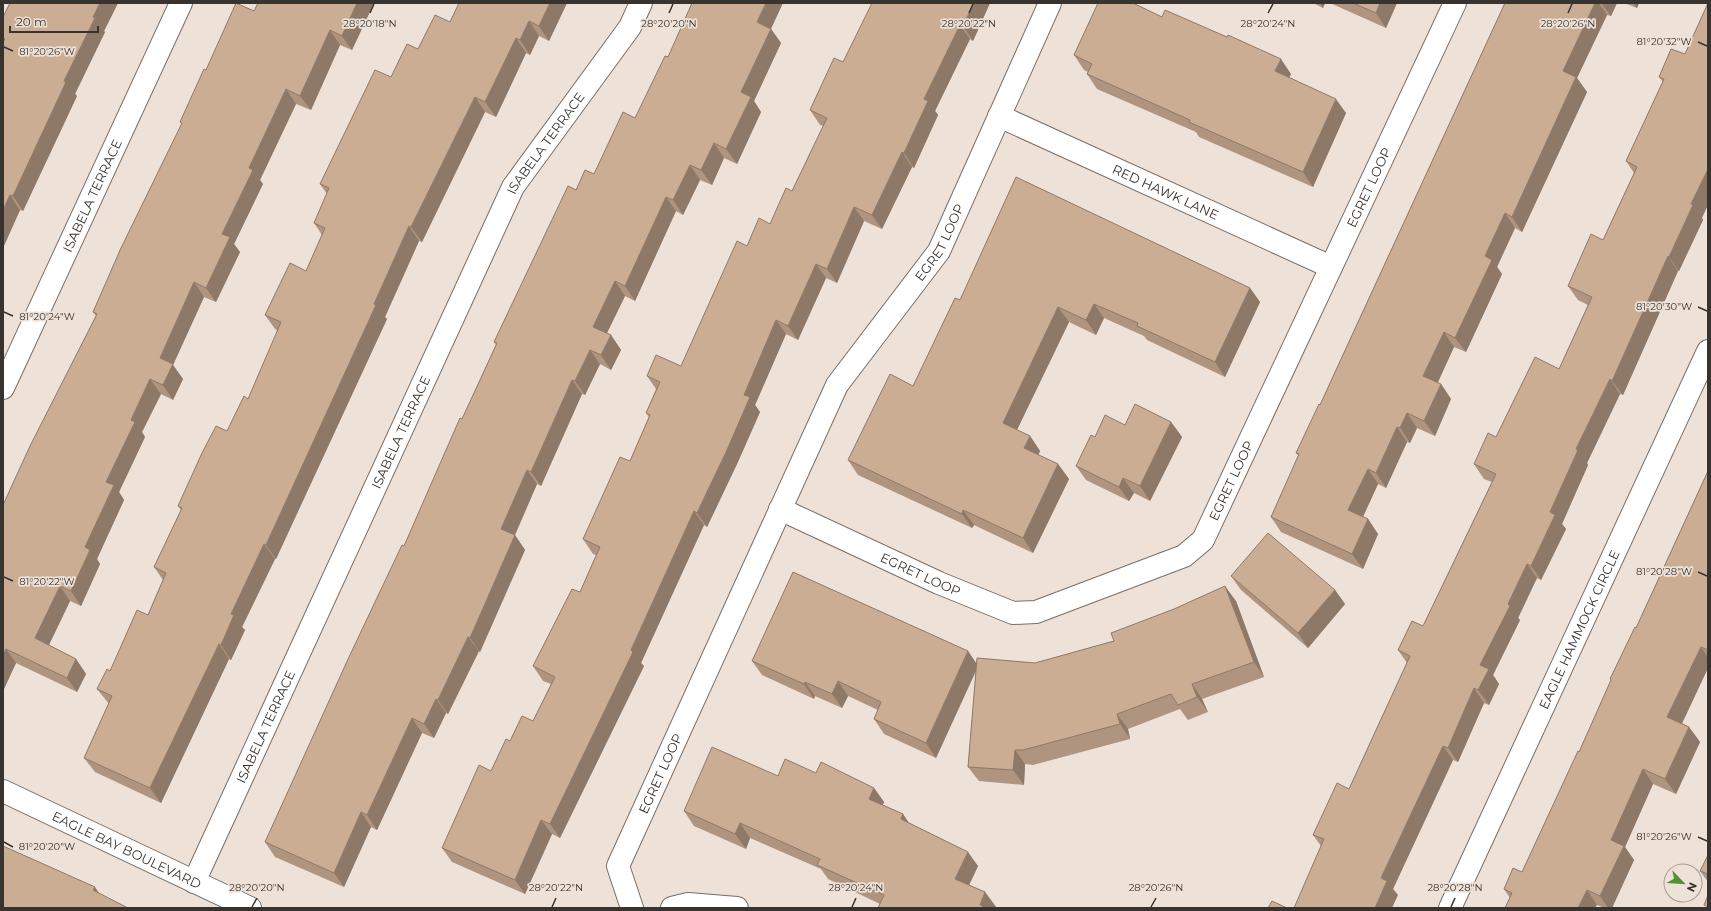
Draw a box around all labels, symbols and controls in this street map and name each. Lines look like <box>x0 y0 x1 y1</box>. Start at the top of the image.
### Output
scale bar <box>10 8 98 34</box>
text: 20 m <box>16 14 47 29</box>
text: 28°20'18"N <box>343 17 397 30</box>
text: 28°20'20"N <box>641 17 697 30</box>
text: 28°20'22"N <box>942 17 996 30</box>
text: 28°20'24"N <box>1241 17 1295 30</box>
text: 28°20'26"N <box>1541 17 1595 30</box>
text: 81°20'32"W <box>1636 35 1692 48</box>
text: 81°20'26"W <box>19 45 75 58</box>
street label: ISABELA TERRACE <box>503 89 588 197</box>
street label: ISABELA TERRACE <box>59 137 125 254</box>
street label: EGRET LOOP <box>1343 145 1394 230</box>
street label: RED HAWK LANE <box>1110 161 1221 223</box>
street label: EGRET LOOP <box>911 201 967 284</box>
text: 81°20'30"W <box>1636 300 1692 313</box>
text: 81°20'24"W <box>19 310 75 323</box>
street label: ISABELA TERRACE <box>368 373 433 491</box>
street label: EGRET LOOP <box>1205 438 1256 523</box>
street label: EAGLE HAMMOCK CIRCLE <box>1535 547 1623 711</box>
street label: EGRET LOOP <box>878 549 963 599</box>
text: 81°20'28"W <box>1636 565 1692 578</box>
text: 81°20'22"W <box>19 575 75 588</box>
street label: ISABELA TERRACE <box>233 668 298 785</box>
street label: EGRET LOOP <box>635 731 685 816</box>
street label: EAGLE BAY BOULEVARD <box>50 807 204 892</box>
text: 81°20'26"W <box>1636 830 1692 843</box>
text: 81°20'20"W <box>19 840 75 853</box>
north arrow <box>1663 863 1703 903</box>
text: N <box>1684 880 1700 894</box>
text: 28°20'20"N <box>229 881 285 894</box>
text: 28°20'22"N <box>529 881 583 894</box>
text: 28°20'24"N <box>829 881 883 894</box>
text: 28°20'26"N <box>1129 881 1183 894</box>
text: 28°20'28"N <box>1427 881 1483 894</box>

